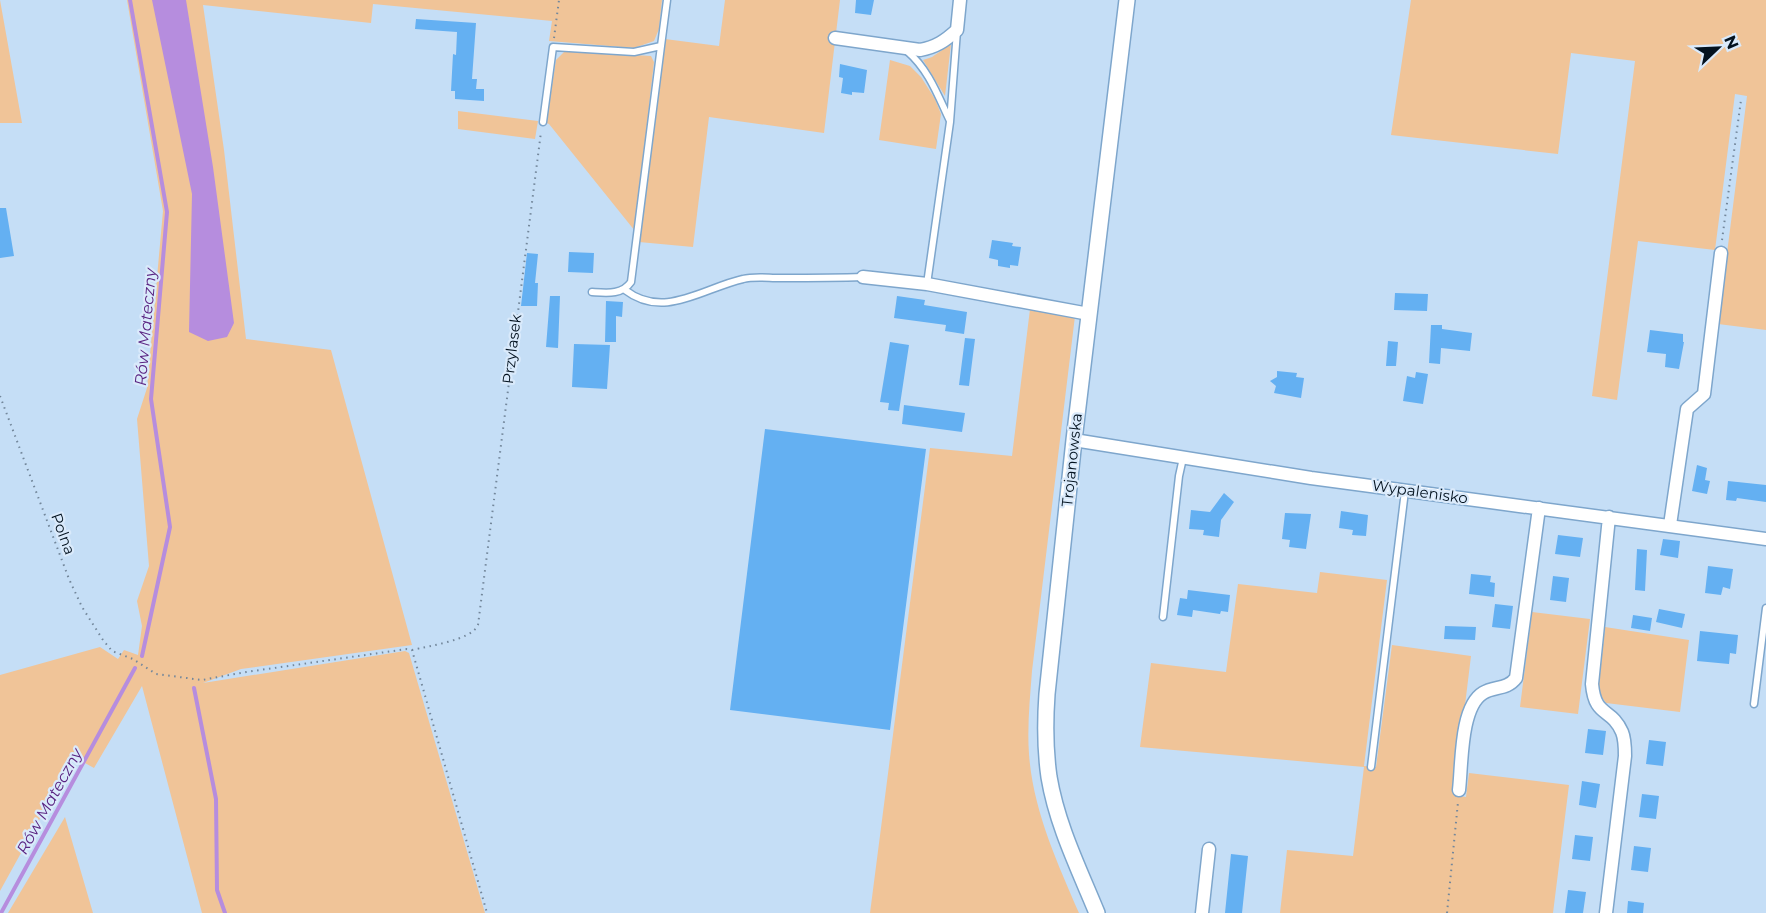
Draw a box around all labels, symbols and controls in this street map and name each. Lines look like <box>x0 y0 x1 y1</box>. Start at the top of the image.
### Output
north arrow <box>1688 18 1748 78</box>
text: N <box>1720 33 1743 52</box>
water label: Rów Mateczny <box>131 266 160 387</box>
street label: Przylasek <box>498 313 525 385</box>
street label: Trojanowska <box>1057 412 1086 508</box>
street label: Wypalenisko <box>1371 475 1469 508</box>
street label: Polna <box>47 510 80 557</box>
water label: Rów Mateczny <box>13 744 87 857</box>

